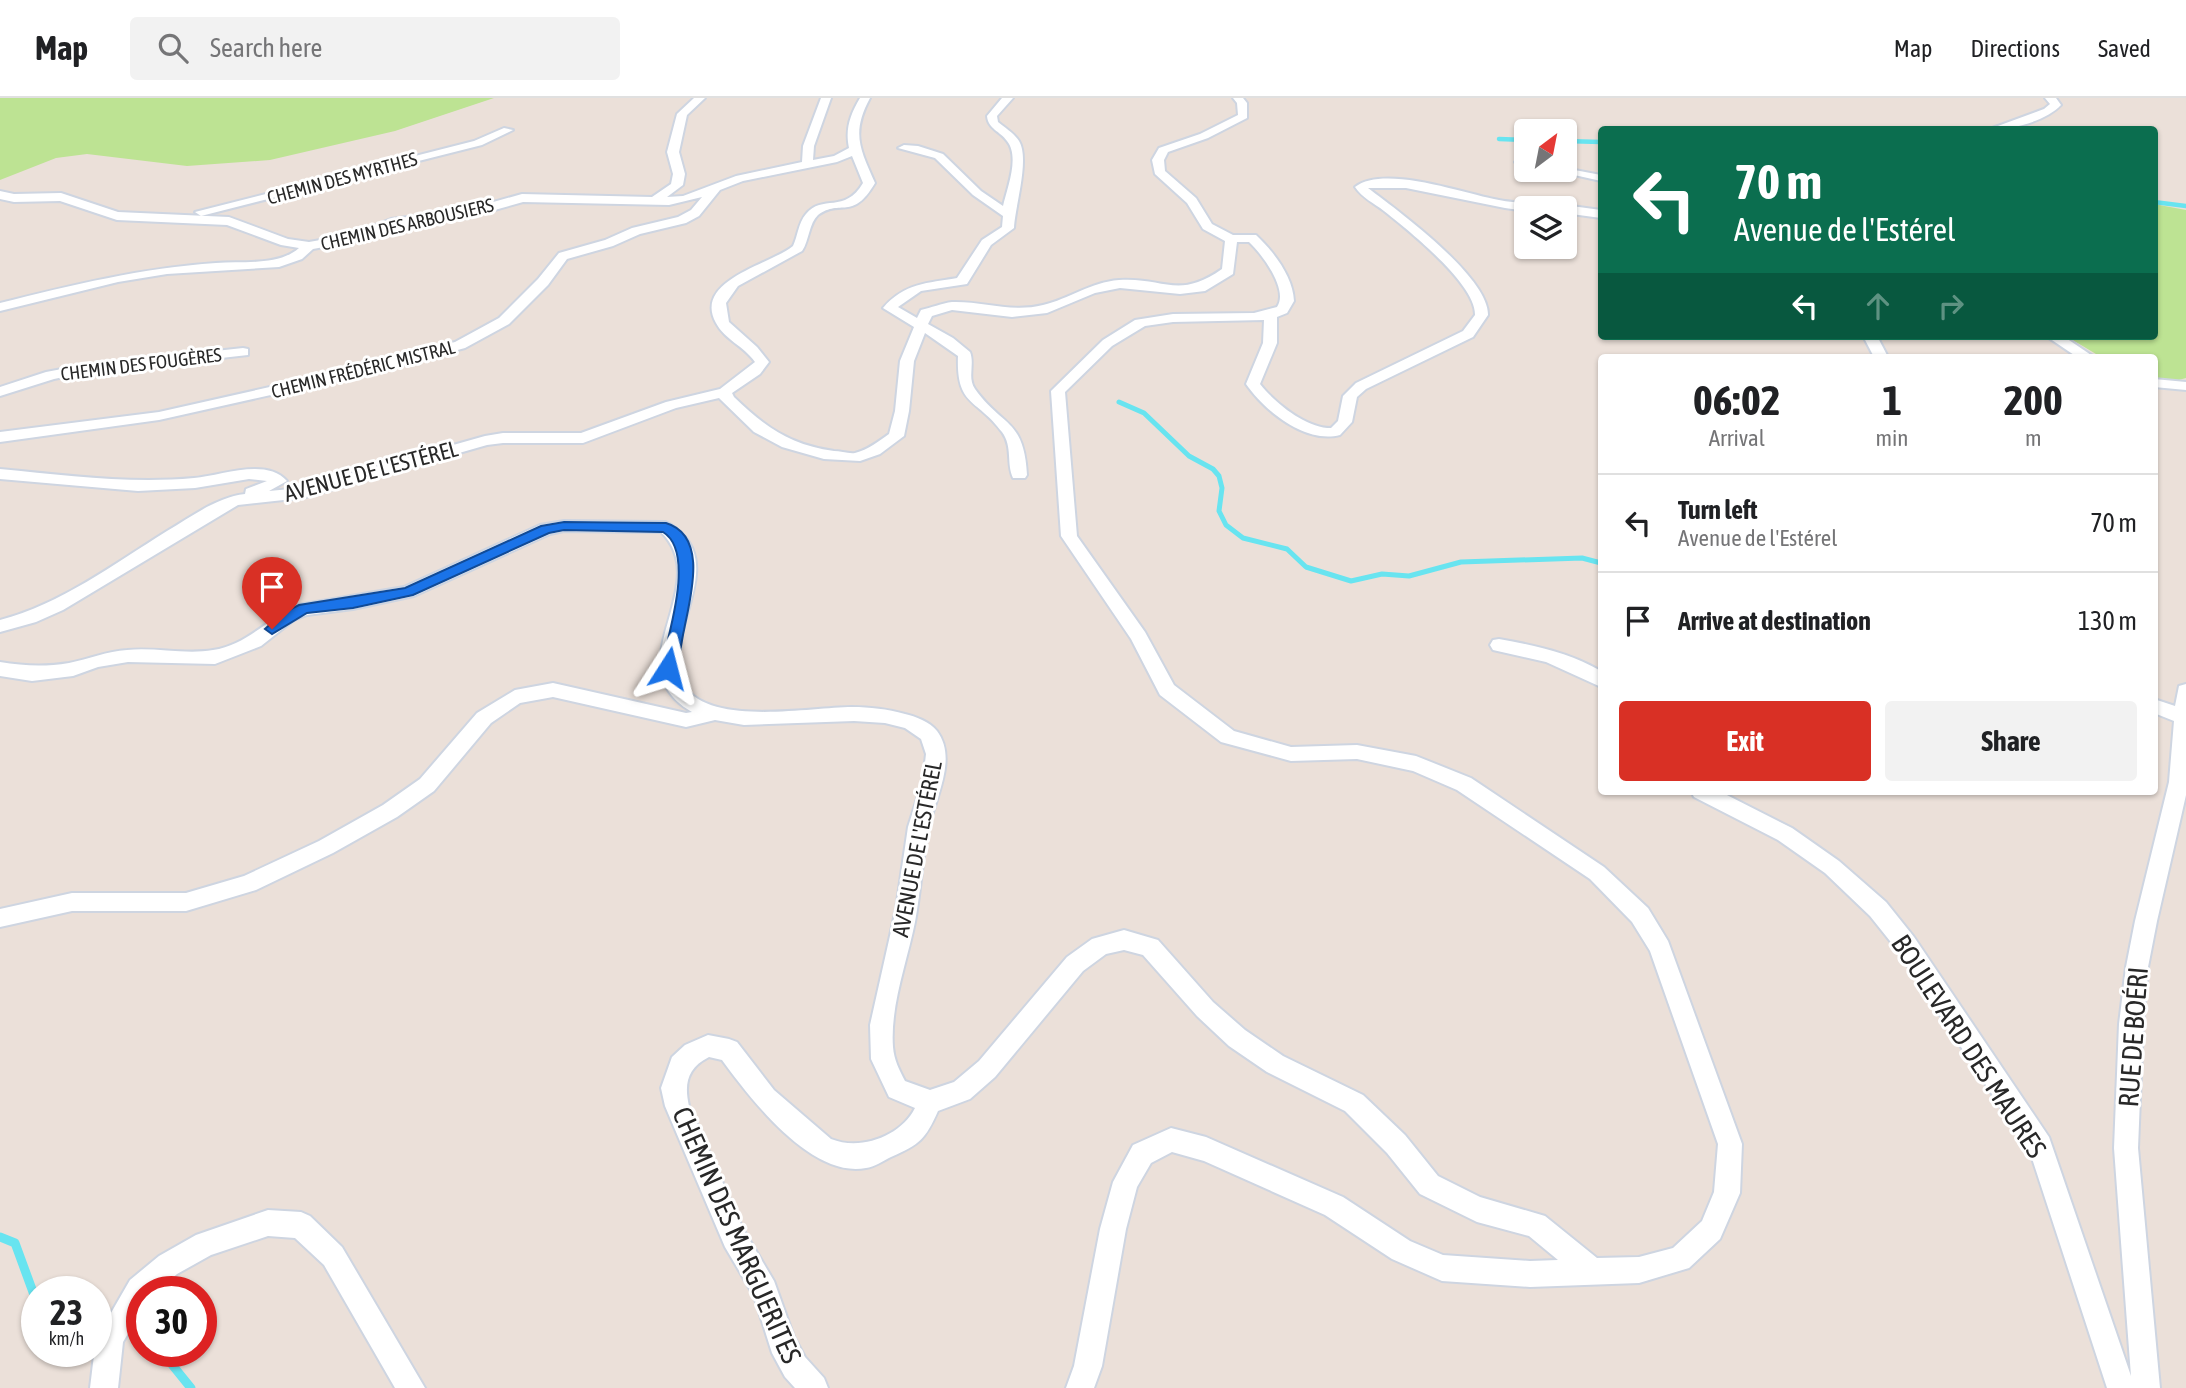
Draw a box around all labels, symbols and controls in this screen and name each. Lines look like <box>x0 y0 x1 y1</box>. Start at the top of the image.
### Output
search box <box>130 17 620 80</box>
text: Map <box>35 29 88 67</box>
icon: search <box>154 29 192 67</box>
text: Search here <box>210 33 322 63</box>
text: Map <box>1894 35 1932 62</box>
text: Directions <box>1970 35 2060 62</box>
text: Saved <box>2098 35 2151 62</box>
north arrow <box>1514 119 1577 182</box>
map controls <box>1514 119 1577 259</box>
street label: CHEMIN DES MYRTHES <box>265 147 419 209</box>
text: 70 m <box>1734 153 1822 209</box>
icon: left <box>1619 154 1710 245</box>
street label: CHEMIN DES ARBOUSIERS <box>318 193 496 255</box>
button: layers <box>1514 196 1577 259</box>
text: Avenue de l'Estérel <box>1734 211 1956 248</box>
icon: left <box>1786 287 1824 325</box>
icon: ahead <box>1859 287 1897 325</box>
icon: right <box>1932 287 1970 325</box>
street label: CHEMIN FRÉDÉRIC MISTRAL <box>269 335 458 402</box>
street label: CHEMIN DES FOUGÈRES <box>59 343 223 385</box>
text: 06:02 <box>1693 376 1780 424</box>
text: 1 <box>1882 376 1902 424</box>
text: 200 <box>2004 376 2063 424</box>
text: Arrival <box>1709 425 1765 451</box>
text: min <box>1876 425 1909 451</box>
text: m <box>2025 425 2042 451</box>
street label: AVENUE DE L'ESTÉREL <box>281 435 461 507</box>
text: Turn left <box>1678 495 1758 525</box>
icon: left <box>1619 504 1657 542</box>
text: 70 m <box>2090 508 2137 538</box>
text: Avenue de l'Estérel <box>1678 525 1837 551</box>
pin <box>242 557 302 629</box>
icon: arrive <box>253 568 291 606</box>
icon: arrive <box>1619 602 1657 640</box>
text: Arrive at destination <box>1678 606 1871 636</box>
text: 130 m <box>2078 606 2137 636</box>
position arrow <box>631 631 705 705</box>
button: Exit <box>1619 701 1871 781</box>
button: Share <box>1885 701 2137 781</box>
street label: AVENUE DE L'ESTÉREL <box>887 759 947 939</box>
street label: BOULEVARD DES MAURES <box>1885 929 2053 1164</box>
street label: RUE DE BOÉRI <box>2112 966 2154 1108</box>
street label: CHEMIN DES MARGUERITES <box>666 1102 808 1368</box>
speed limit sign: 30 <box>126 1276 217 1367</box>
text: 23 <box>50 1292 83 1332</box>
text: km/h <box>49 1328 84 1349</box>

